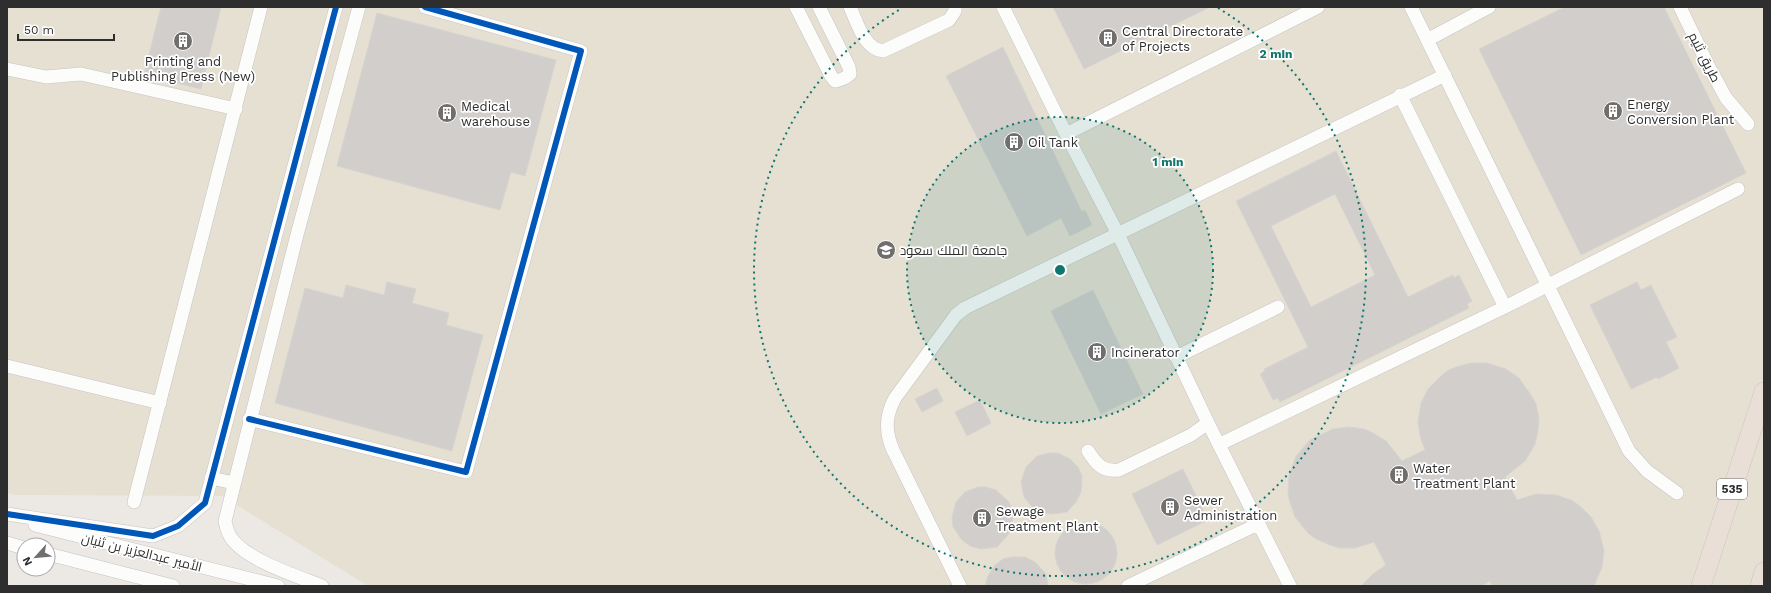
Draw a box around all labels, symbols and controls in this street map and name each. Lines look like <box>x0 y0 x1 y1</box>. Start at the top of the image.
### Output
scale bar <box>18 16 114 42</box>
text: 50 m <box>24 23 54 37</box>
place label: Central Directorate of Projects <box>1122 24 1243 54</box>
building icon: Central Directorate of Projects <box>1097 27 1119 49</box>
building icon: Printing and Publishing Press (New) <box>172 30 194 52</box>
street label: طريق ثليم <box>1684 30 1723 86</box>
text: 2 min <box>1260 47 1292 61</box>
place label: Printing and Publishing Press (New) <box>111 54 255 84</box>
place label: Energy Conversion Plant <box>1627 97 1735 127</box>
place label: Medical warehouse <box>461 99 530 129</box>
building icon: Energy Conversion Plant <box>1602 100 1624 122</box>
building icon: Medical warehouse <box>436 102 458 124</box>
building icon: Oil Tank <box>1003 131 1025 153</box>
place label: Oil Tank <box>1028 135 1079 150</box>
text: 1 min <box>1153 155 1183 169</box>
school or university icon: جامعة الملك سعود <box>875 239 897 261</box>
place label: جامعة الملك سعود <box>900 243 1007 258</box>
centre of rings <box>1053 263 1067 277</box>
building icon: Incinerator <box>1086 341 1108 363</box>
place label: Incinerator <box>1111 345 1180 360</box>
place label: Water Treatment Plant <box>1413 461 1516 491</box>
building icon: Water Treatment Plant <box>1388 464 1410 486</box>
road number: 535 <box>1717 479 1747 499</box>
place label: Sewer Administration <box>1184 493 1277 523</box>
building icon: Sewer Administration <box>1159 496 1181 518</box>
place label: Sewage Treatment Plant <box>996 504 1099 534</box>
building icon: Sewage Treatment Plant <box>971 507 993 529</box>
street label: الأمير عبدالعزيز بن ثنيان <box>80 530 204 575</box>
north arrow <box>16 537 56 577</box>
text: N <box>20 555 35 568</box>

